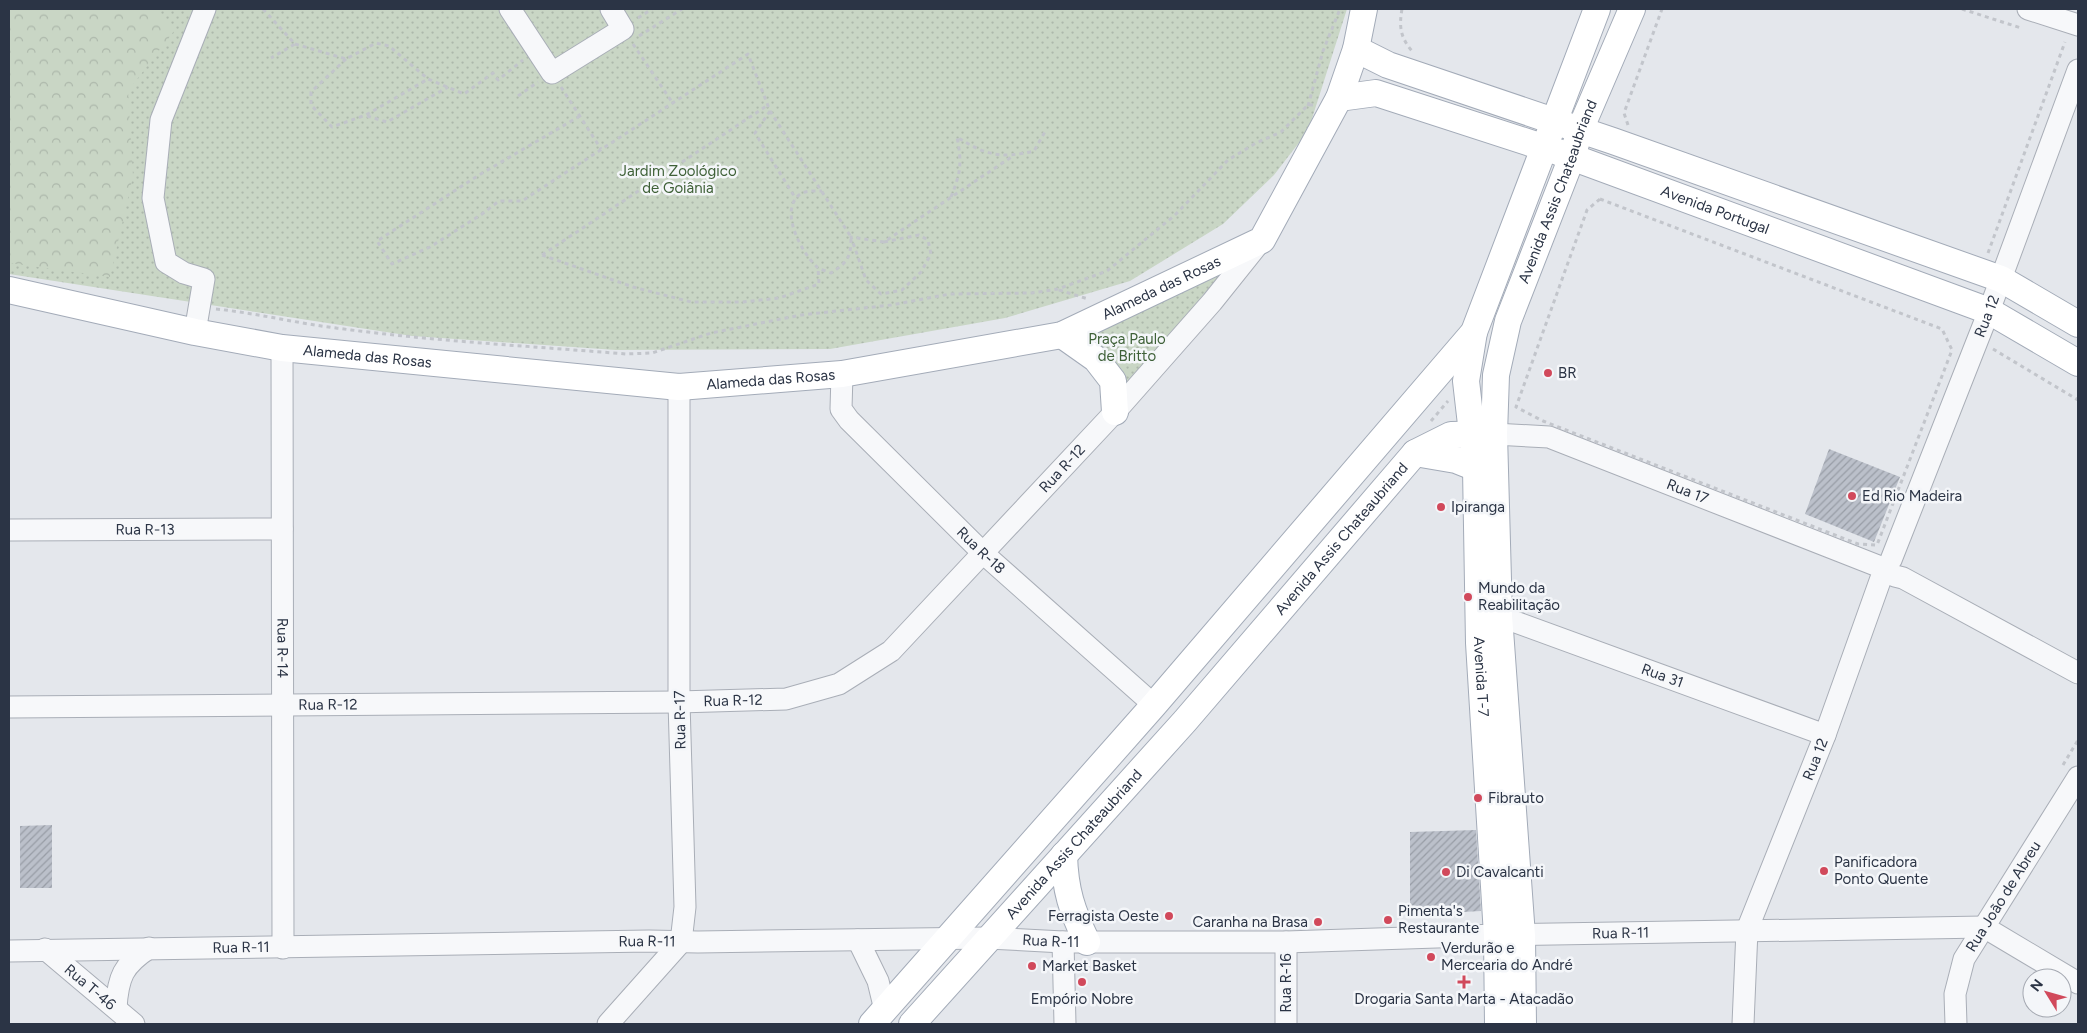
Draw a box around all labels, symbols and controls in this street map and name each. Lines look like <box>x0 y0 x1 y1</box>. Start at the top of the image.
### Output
street label: Avenida Assis Chateaubriand <box>1515 97 1601 286</box>
park label: Jardim Zoológico de Goiânia <box>619 162 737 197</box>
street label: Avenida Portugal <box>1658 182 1772 238</box>
street label: Alameda das Rosas <box>1099 252 1224 324</box>
street label: Rua 12 <box>1971 293 2003 340</box>
park label: Praça Paulo de Britto <box>1088 330 1166 365</box>
street label: Alameda das Rosas <box>302 341 433 372</box>
place label: BR <box>1558 364 1577 382</box>
street label: Alameda das Rosas <box>706 366 836 394</box>
marker: BR <box>1542 367 1554 379</box>
street label: Rua R-12 <box>1035 441 1089 496</box>
street label: Avenida Assis Chateaubriand <box>1271 459 1412 619</box>
street label: Rua 17 <box>1664 475 1711 508</box>
place label: Ed Rio Madeira <box>1862 487 1962 505</box>
marker: Ed Rio Madeira <box>1846 490 1858 502</box>
place label: Ipiranga <box>1451 498 1505 516</box>
marker: Ipiranga <box>1435 501 1447 513</box>
street label: Rua R-13 <box>115 520 175 539</box>
street label: Rua R-18 <box>953 523 1009 578</box>
place label: Mundo da Reabilitação <box>1478 579 1560 614</box>
marker: Mundo da Reabilitação <box>1462 591 1474 603</box>
street label: Rua R-14 <box>273 618 292 678</box>
street label: Avenida T-7 <box>1470 636 1493 717</box>
street label: Rua 31 <box>1639 660 1686 692</box>
street label: Rua R-17 <box>670 690 690 750</box>
street label: Rua R-12 <box>703 691 763 710</box>
street label: Rua R-12 <box>298 695 358 714</box>
street label: Rua 12 <box>1799 736 1832 783</box>
street label: Avenida Assis Chateaubriand <box>1002 766 1146 923</box>
place label: Fibrauto <box>1488 789 1544 807</box>
marker: Fibrauto <box>1472 792 1484 804</box>
street label: Rua João de Abreu <box>1962 838 2045 955</box>
place label: Panificadora Ponto Quente <box>1834 853 1928 888</box>
place label: Di Cavalcanti <box>1456 863 1544 881</box>
marker: Panificadora Ponto Quente <box>1818 865 1830 877</box>
marker: Di Cavalcanti <box>1440 866 1452 878</box>
place label: Pimenta's Restaurante <box>1398 902 1479 937</box>
place label: Ferragista Oeste <box>1048 907 1159 925</box>
marker: Ferragista Oeste <box>1163 910 1175 922</box>
place label: Caranha na Brasa <box>1192 913 1308 931</box>
marker: Pimenta's Restaurante <box>1382 914 1394 926</box>
marker: Caranha na Brasa <box>1312 916 1324 928</box>
street label: Rua R-11 <box>1592 924 1649 942</box>
street label: Rua R-11 <box>1022 931 1079 951</box>
street label: Rua R-11 <box>618 932 676 951</box>
street label: Rua R-11 <box>212 938 270 957</box>
place label: Verdurão e Mercearia do André <box>1441 939 1573 974</box>
marker: Verdurão e Mercearia do André <box>1425 951 1437 963</box>
street label: Rua R-16 <box>1277 953 1295 1013</box>
place label: Market Basket <box>1042 957 1137 975</box>
street label: Rua T-46 <box>61 960 120 1014</box>
marker: Market Basket <box>1026 960 1038 972</box>
north arrow <box>2022 968 2072 1018</box>
marker: Empório Nobre <box>1076 976 1088 988</box>
marker: Drogaria Santa Marta - Atacadão <box>1458 976 1470 988</box>
text: N <box>2027 976 2047 995</box>
place label: Empório Nobre <box>1031 990 1133 1008</box>
place label: Drogaria Santa Marta - Atacadão <box>1354 990 1574 1008</box>

